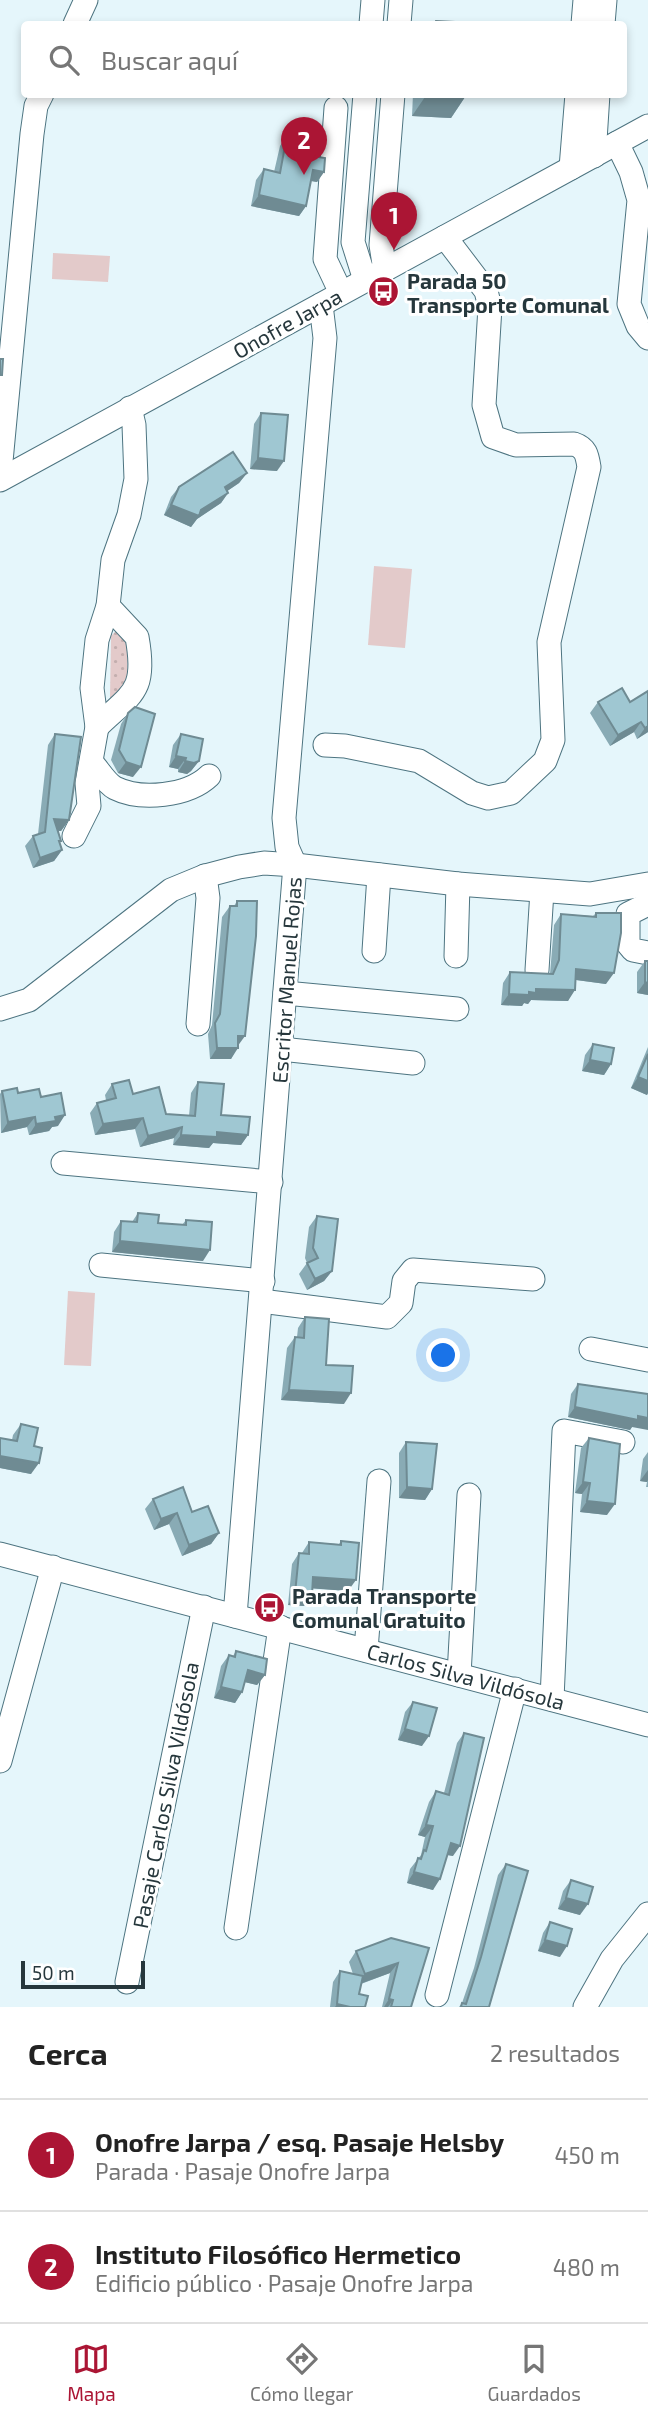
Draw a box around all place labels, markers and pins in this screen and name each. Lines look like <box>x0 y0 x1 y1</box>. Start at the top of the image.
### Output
pin: 2 <box>281 117 327 175</box>
pin: 1 <box>371 192 417 250</box>
place label: Parada 50 Transporte Comunal <box>407 268 609 317</box>
bus stop icon: Parada 50 Transporte Comunal <box>367 275 401 309</box>
place label: Parada Transporte Comunal Gratuito <box>292 1583 477 1632</box>
bus stop icon: Parada Transporte Comunal Gratuito <box>252 1590 286 1624</box>

